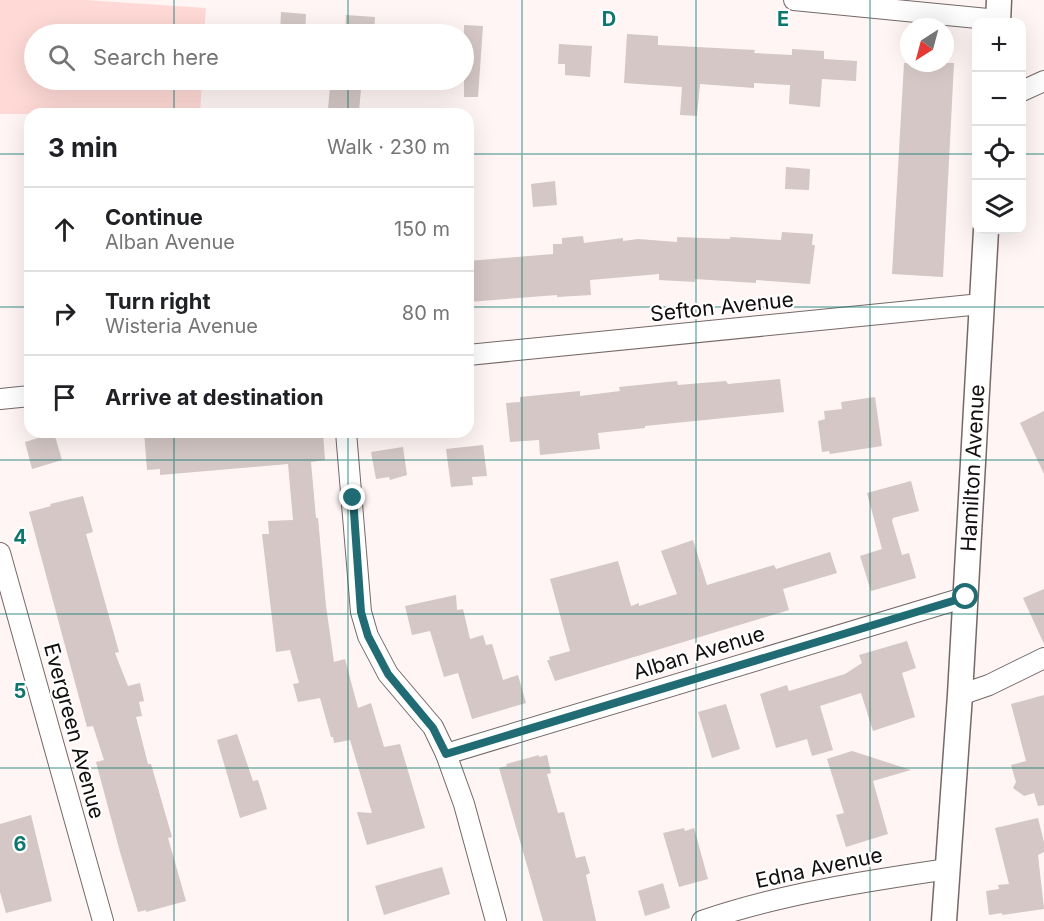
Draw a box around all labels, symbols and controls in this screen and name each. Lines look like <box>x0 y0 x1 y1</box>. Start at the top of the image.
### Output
text: D <box>602 7 616 31</box>
text: E <box>777 7 789 31</box>
north arrow <box>900 18 954 72</box>
map controls <box>972 18 1026 234</box>
button: + <box>972 18 1026 72</box>
search box <box>24 24 474 90</box>
icon: search <box>45 41 78 74</box>
text: Search here <box>93 44 219 70</box>
button: − <box>972 72 1026 126</box>
button: locate <box>972 126 1026 180</box>
text: 3 min <box>48 132 118 163</box>
text: Walk · 230 m <box>327 135 450 159</box>
button: layers <box>972 180 1026 234</box>
text: Continue <box>105 204 203 230</box>
icon: ahead <box>48 213 81 246</box>
text: 150 m <box>394 217 450 241</box>
text: Alban Avenue <box>105 230 235 254</box>
street label: Sefton Avenue <box>649 287 795 326</box>
text: Turn right <box>105 288 211 314</box>
icon: right <box>48 297 81 330</box>
text: 80 m <box>402 301 450 325</box>
text: Wisteria Avenue <box>105 314 258 338</box>
icon: arrive <box>48 381 81 414</box>
text: Arrive at destination <box>105 384 324 410</box>
street label: Hamilton Avenue <box>956 384 989 552</box>
route end <box>339 484 365 510</box>
text: 4 <box>13 525 27 549</box>
route start <box>952 583 978 609</box>
street label: Alban Avenue <box>630 621 768 684</box>
street label: Evergreen Avenue <box>39 640 110 821</box>
text: 5 <box>14 679 26 703</box>
text: 6 <box>14 832 27 856</box>
street label: Edna Avenue <box>753 842 885 893</box>

